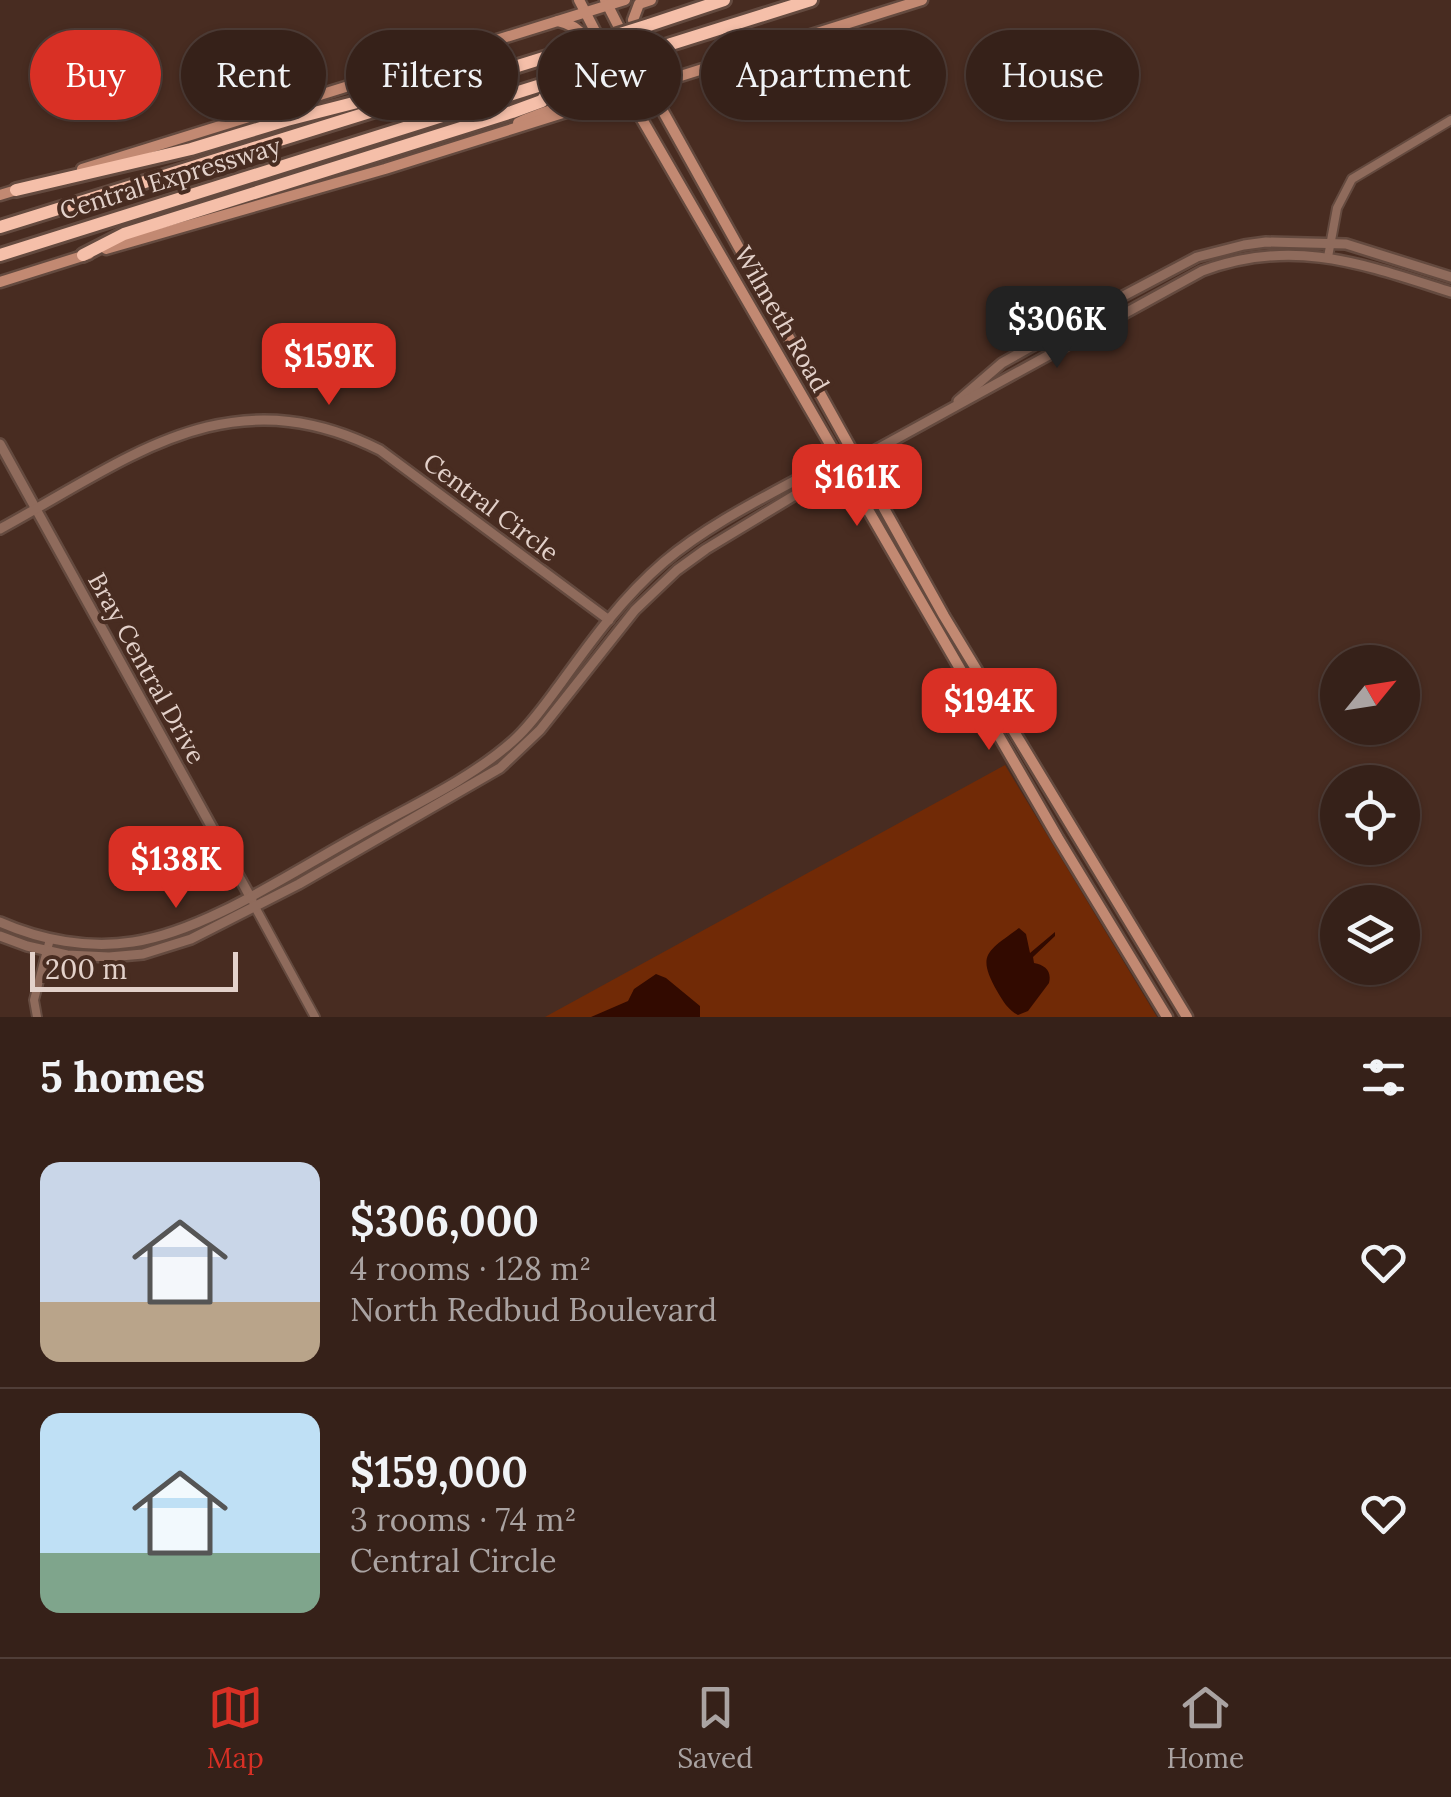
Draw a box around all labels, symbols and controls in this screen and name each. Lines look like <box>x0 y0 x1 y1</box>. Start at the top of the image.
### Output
chip: Buy <box>30 30 161 120</box>
chip: Rent <box>181 30 326 120</box>
chip: Filters <box>346 30 518 120</box>
chip: New <box>538 30 681 120</box>
chip: Apartment <box>701 30 946 120</box>
chip: House <box>966 30 1139 120</box>
street label: Central Expressway <box>56 129 285 227</box>
street label: Wilmeth Road <box>727 240 837 398</box>
pin: $306K <box>987 286 1127 371</box>
text: $306K <box>1008 298 1106 339</box>
pin: $159K <box>259 323 399 408</box>
text: $159K <box>284 335 374 376</box>
pin: $161K <box>787 444 927 529</box>
street label: Central Circle <box>417 446 565 568</box>
text: $161K <box>814 456 900 497</box>
street label: Bray Central Drive <box>81 567 213 769</box>
north arrow <box>1320 645 1420 745</box>
map controls <box>1320 645 1420 985</box>
pin: $194K <box>919 668 1059 753</box>
text: $194K <box>944 680 1034 721</box>
button: locate <box>1320 765 1420 865</box>
pin: $138K <box>106 826 246 911</box>
text: $138K <box>131 838 221 879</box>
button: layers <box>1320 885 1420 985</box>
scale bar <box>30 947 238 991</box>
text: 200 m <box>45 951 127 987</box>
text: 5 homes <box>40 1050 205 1104</box>
icon: filters <box>1356 1050 1411 1105</box>
text: $306,000 <box>350 1194 539 1248</box>
icon: home <box>120 1202 240 1322</box>
icon: heart <box>1356 1235 1411 1290</box>
text: 4 rooms · 128 m² <box>350 1248 591 1289</box>
text: North Redbud Boulevard <box>350 1289 717 1330</box>
text: $159,000 <box>350 1445 528 1499</box>
icon: home <box>120 1453 240 1573</box>
icon: heart <box>1356 1486 1411 1541</box>
text: 3 rooms · 74 m² <box>350 1499 577 1540</box>
text: Central Circle <box>350 1540 557 1581</box>
tab: Map <box>207 1680 264 1776</box>
tab: Saved <box>677 1680 753 1776</box>
tab: Home <box>1166 1680 1244 1776</box>

